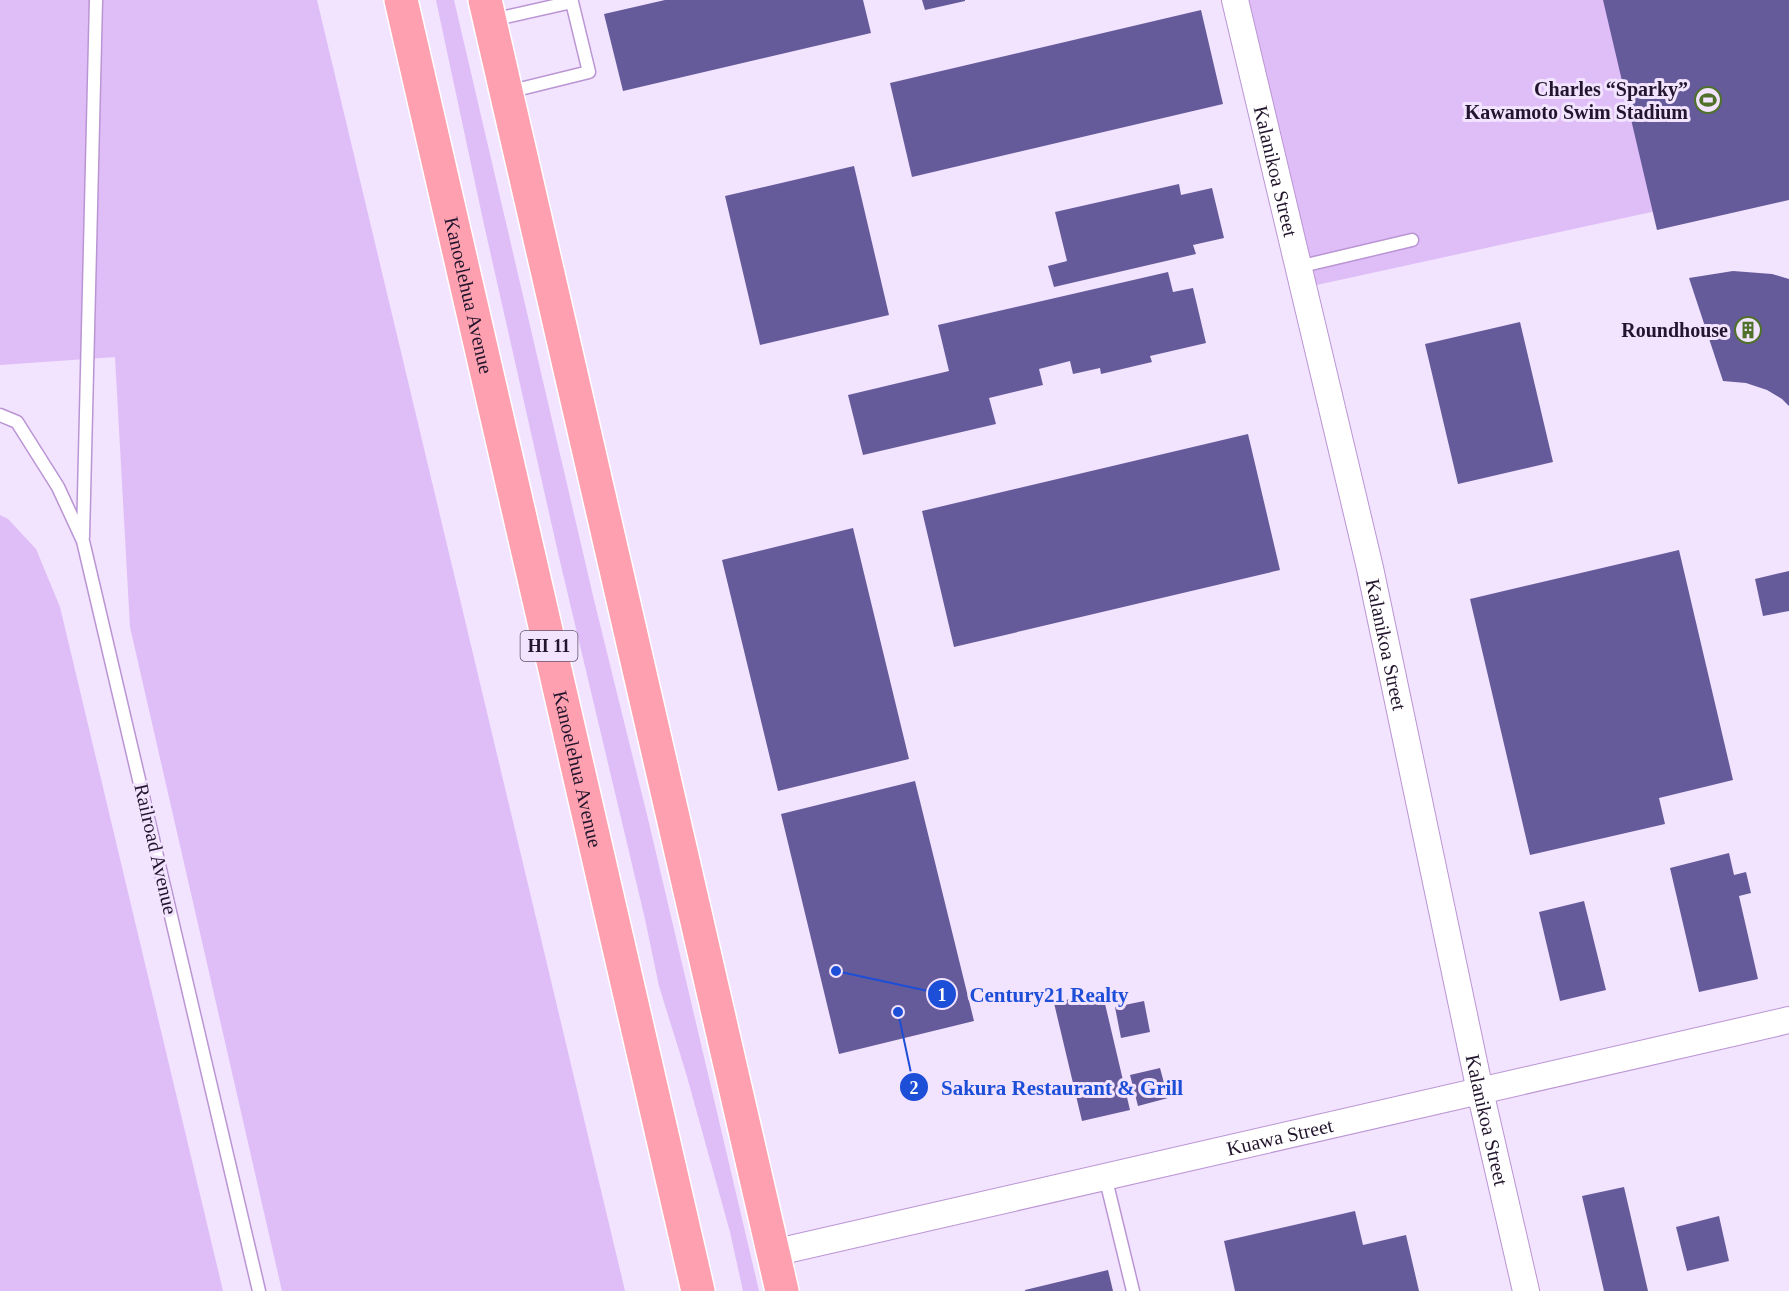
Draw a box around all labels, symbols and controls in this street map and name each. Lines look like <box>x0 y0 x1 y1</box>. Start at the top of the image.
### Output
place label: Charles “Sparky” Kawamoto Swim Stadium <box>1465 78 1688 123</box>
sports icon: Charles “Sparky” Kawamoto Swim Stadium <box>1693 85 1723 115</box>
street label: Kalanikoa Street <box>1250 104 1302 239</box>
street label: Kanoelehua Avenue <box>440 215 498 376</box>
building icon: Roundhouse <box>1733 315 1763 345</box>
place label: Roundhouse <box>1621 319 1728 341</box>
street label: Kalanikoa Street <box>1362 577 1411 713</box>
road number: HI 11 <box>520 631 578 661</box>
street label: Kanoelehua Avenue <box>549 688 607 850</box>
street label: Railroad Avenue <box>130 781 182 917</box>
callout: Century21 Realty <box>927 975 1141 1014</box>
text: Century21 Realty <box>969 983 1129 1007</box>
text: 1 <box>938 985 947 1005</box>
street label: Kalanikoa Street <box>1462 1052 1512 1188</box>
callout: Sakura Restaurant & Grill <box>899 1068 1195 1107</box>
text: Sakura Restaurant & Grill <box>941 1076 1183 1100</box>
text: 2 <box>910 1078 919 1098</box>
street label: Kuawa Street <box>1225 1114 1336 1160</box>

